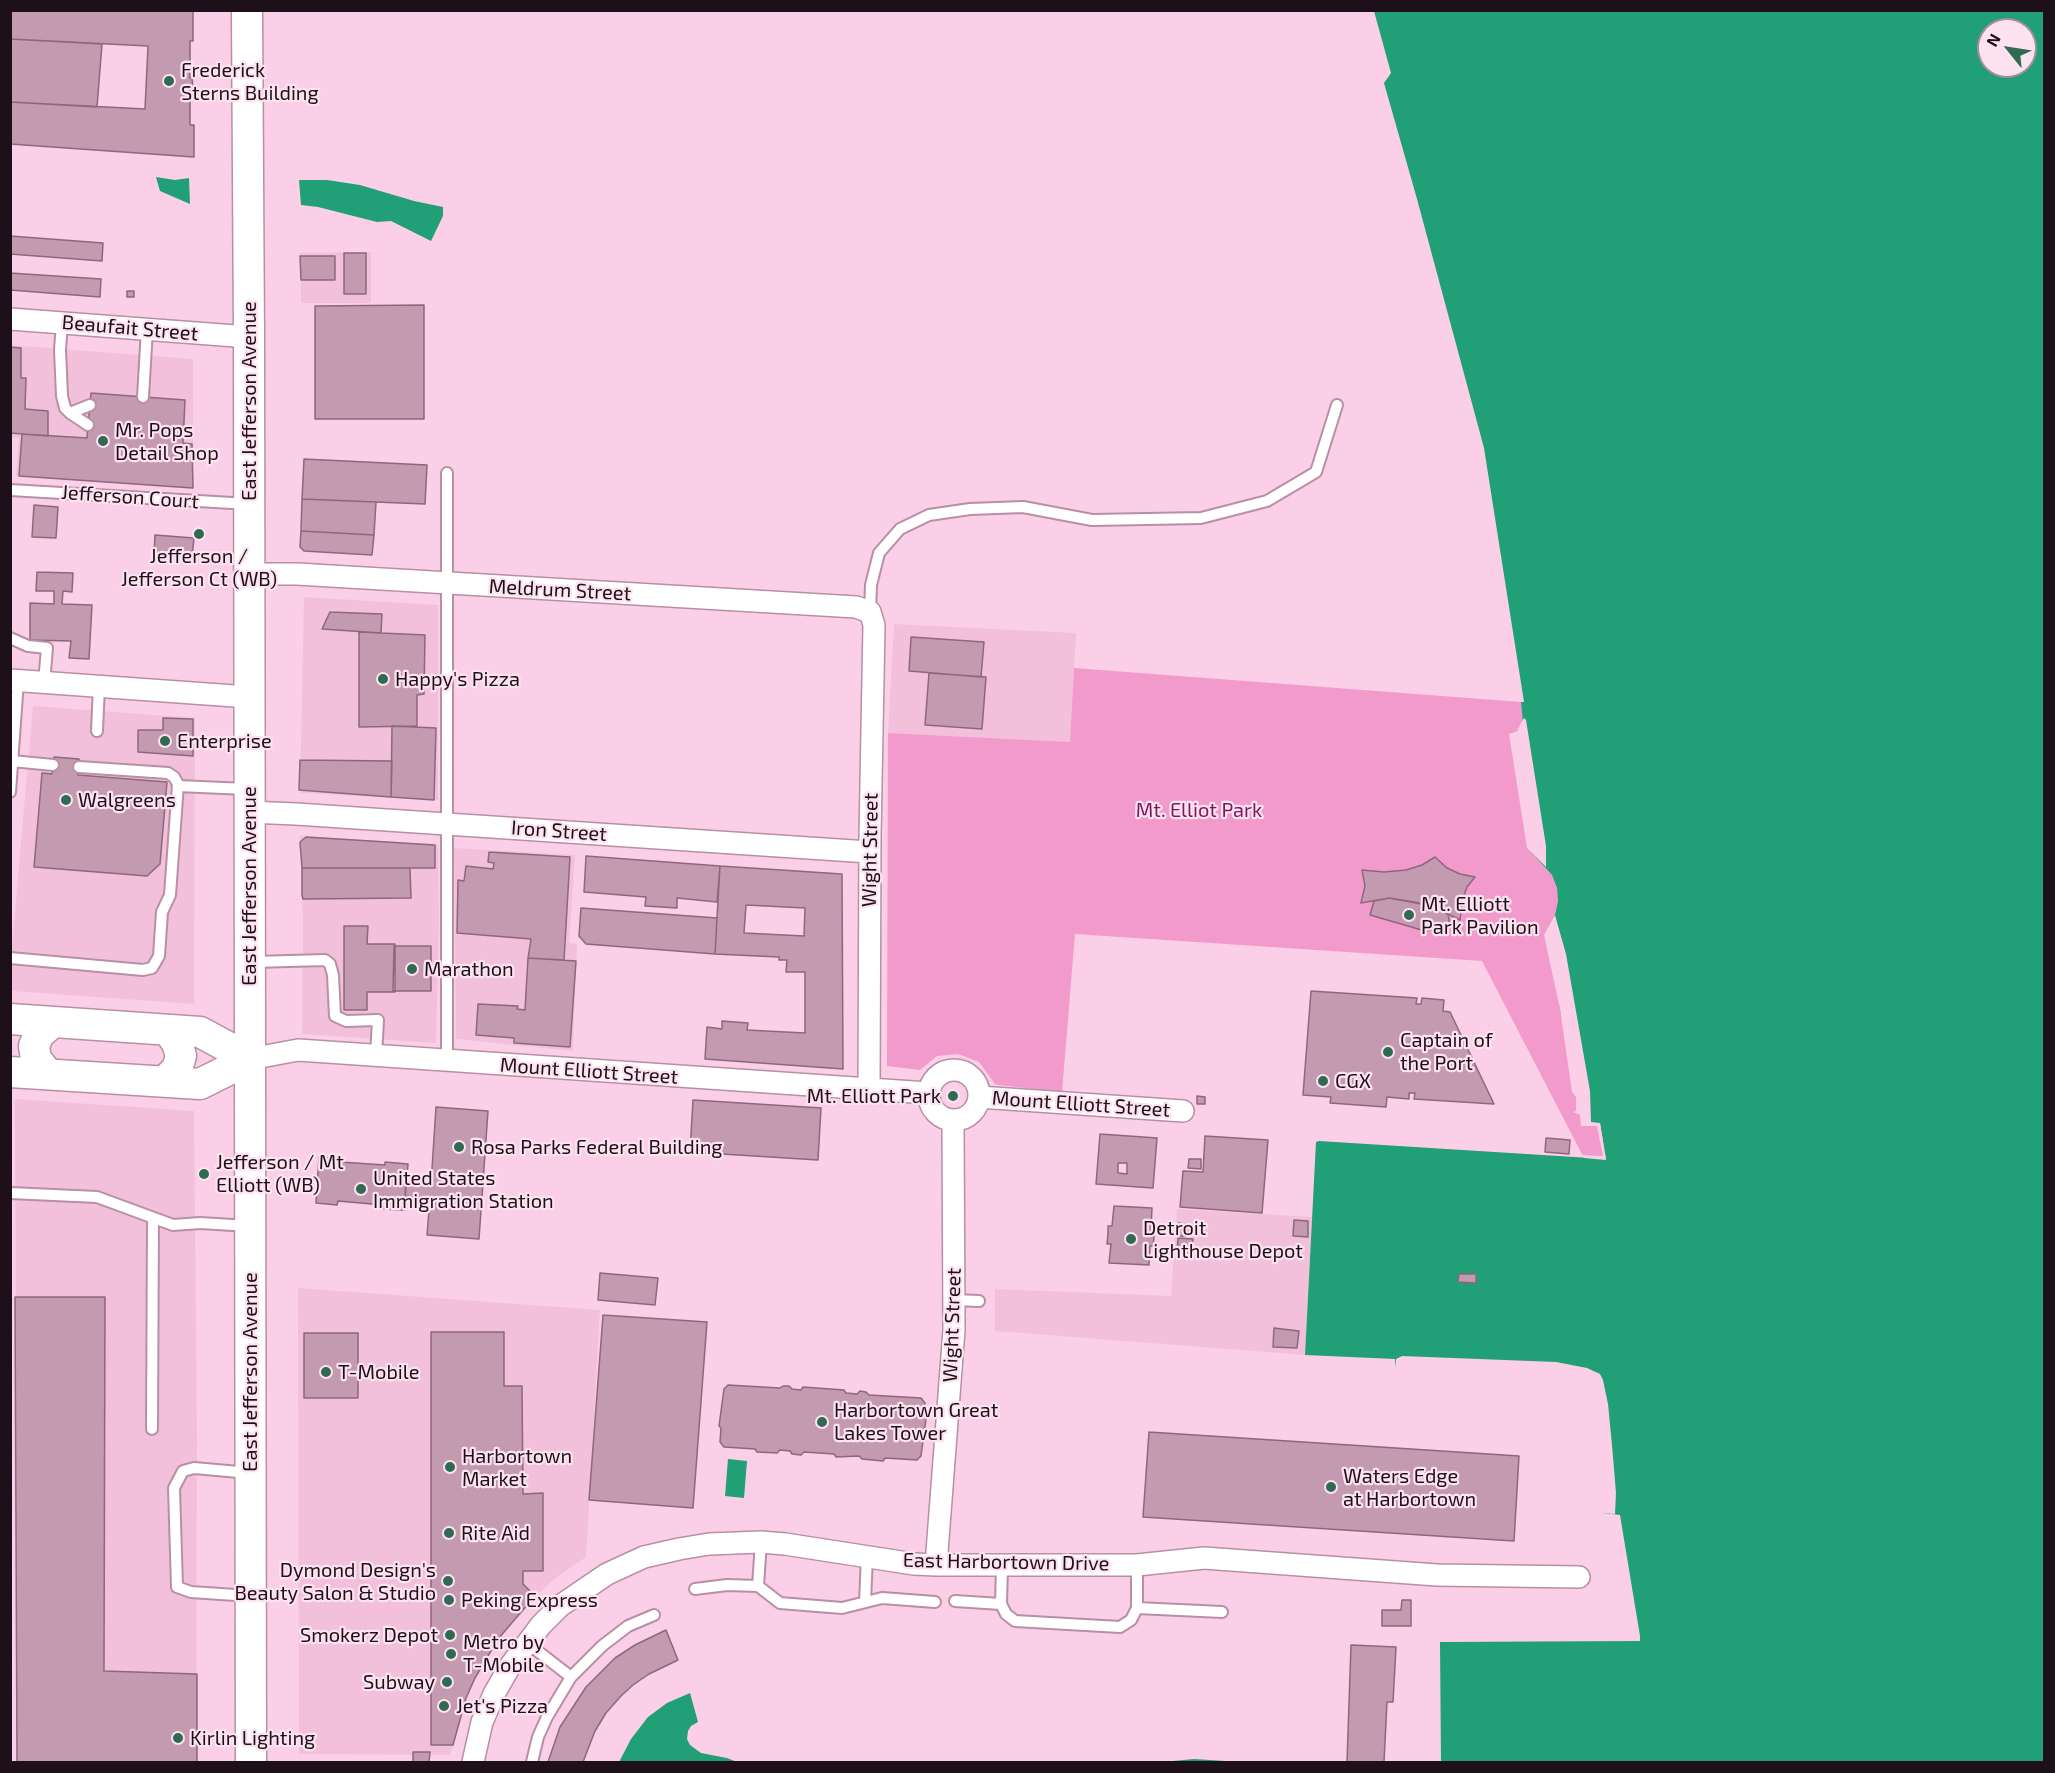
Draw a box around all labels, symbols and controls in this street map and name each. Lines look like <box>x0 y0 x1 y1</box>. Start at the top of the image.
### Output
north arrow <box>1977 18 2037 78</box>
text: N <box>1982 30 2004 50</box>
place label: Frederick Sterns Building <box>181 58 319 105</box>
marker: Frederick Sterns Building <box>162 74 176 88</box>
street label: East Jefferson Avenue <box>237 301 261 501</box>
street label: Beaufait Street <box>61 310 199 346</box>
place label: Mr. Pops Detail Shop <box>115 418 219 465</box>
marker: Mr. Pops Detail Shop <box>96 434 110 448</box>
street label: Jefferson Court <box>60 480 200 514</box>
marker: Jefferson / Jefferson Ct (WB) <box>192 527 206 541</box>
place label: Jefferson / Jefferson Ct (WB) <box>121 544 277 591</box>
street label: Meldrum Street <box>488 574 632 606</box>
place label: Happy's Pizza <box>395 667 520 691</box>
marker: Happy's Pizza <box>376 672 390 686</box>
place label: Enterprise <box>177 729 272 753</box>
marker: Enterprise <box>158 734 172 748</box>
street label: East Jefferson Avenue <box>237 786 261 986</box>
place label: Walgreens <box>78 788 176 812</box>
marker: Walgreens <box>59 793 73 807</box>
street label: Wight Street <box>857 793 883 907</box>
park label: Mt. Elliot Park <box>1136 798 1262 822</box>
street label: Iron Street <box>510 816 608 846</box>
place label: Mt. Elliott Park Pavilion <box>1421 892 1538 939</box>
marker: Mt. Elliott Park Pavilion <box>1402 908 1416 922</box>
place label: Marathon <box>424 957 514 981</box>
marker: Marathon <box>405 962 419 976</box>
place label: Captain of the Port <box>1400 1028 1493 1075</box>
marker: Captain of the Port <box>1381 1045 1395 1059</box>
street label: Mount Elliott Street <box>499 1053 679 1089</box>
place label: CGX <box>1335 1069 1371 1093</box>
marker: CGX <box>1316 1074 1330 1088</box>
place label: Mt. Elliott Park <box>807 1084 941 1108</box>
street label: Mount Elliott Street <box>991 1086 1171 1122</box>
marker: Mt. Elliott Park <box>946 1089 960 1103</box>
place label: Rosa Parks Federal Building <box>471 1135 722 1159</box>
marker: Rosa Parks Federal Building <box>452 1140 466 1154</box>
place label: Jefferson / Mt Elliott (WB) <box>216 1150 344 1197</box>
place label: United States Immigration Station <box>373 1166 554 1213</box>
marker: Jefferson / Mt Elliott (WB) <box>197 1167 211 1181</box>
marker: United States Immigration Station <box>354 1182 368 1196</box>
place label: Detroit Lighthouse Depot <box>1143 1216 1303 1263</box>
marker: Detroit Lighthouse Depot <box>1124 1232 1138 1246</box>
street label: Wight Street <box>938 1267 966 1383</box>
street label: East Jefferson Avenue <box>238 1272 262 1472</box>
place label: T-Mobile <box>338 1360 419 1384</box>
marker: T-Mobile <box>319 1365 333 1379</box>
place label: Harbortown Great Lakes Tower <box>834 1398 998 1445</box>
marker: Harbortown Great Lakes Tower <box>815 1415 829 1429</box>
place label: Harbortown Market <box>462 1444 572 1491</box>
marker: Harbortown Market <box>443 1460 457 1474</box>
place label: Waters Edge at Harbortown <box>1343 1464 1476 1511</box>
marker: Waters Edge at Harbortown <box>1324 1480 1338 1494</box>
place label: Rite Aid <box>461 1521 530 1545</box>
marker: Rite Aid <box>442 1526 456 1540</box>
street label: East Harbortown Drive <box>903 1548 1109 1576</box>
place label: Dymond Design's Beauty Salon & Studio <box>234 1558 436 1605</box>
marker: Dymond Design's Beauty Salon & Studio <box>441 1574 455 1588</box>
place label: Peking Express <box>461 1588 598 1612</box>
marker: Peking Express <box>442 1593 456 1607</box>
place label: Smokerz Depot <box>300 1623 438 1647</box>
marker: Smokerz Depot <box>443 1628 457 1642</box>
place label: Metro by T-Mobile <box>463 1630 544 1677</box>
marker: Metro by T-Mobile <box>444 1647 458 1661</box>
place label: Subway <box>363 1670 435 1694</box>
marker: Subway <box>440 1675 454 1689</box>
place label: Jet's Pizza <box>456 1694 548 1718</box>
marker: Jet's Pizza <box>437 1699 451 1713</box>
place label: Kirlin Lighting <box>190 1726 315 1750</box>
marker: Kirlin Lighting <box>171 1731 185 1745</box>

